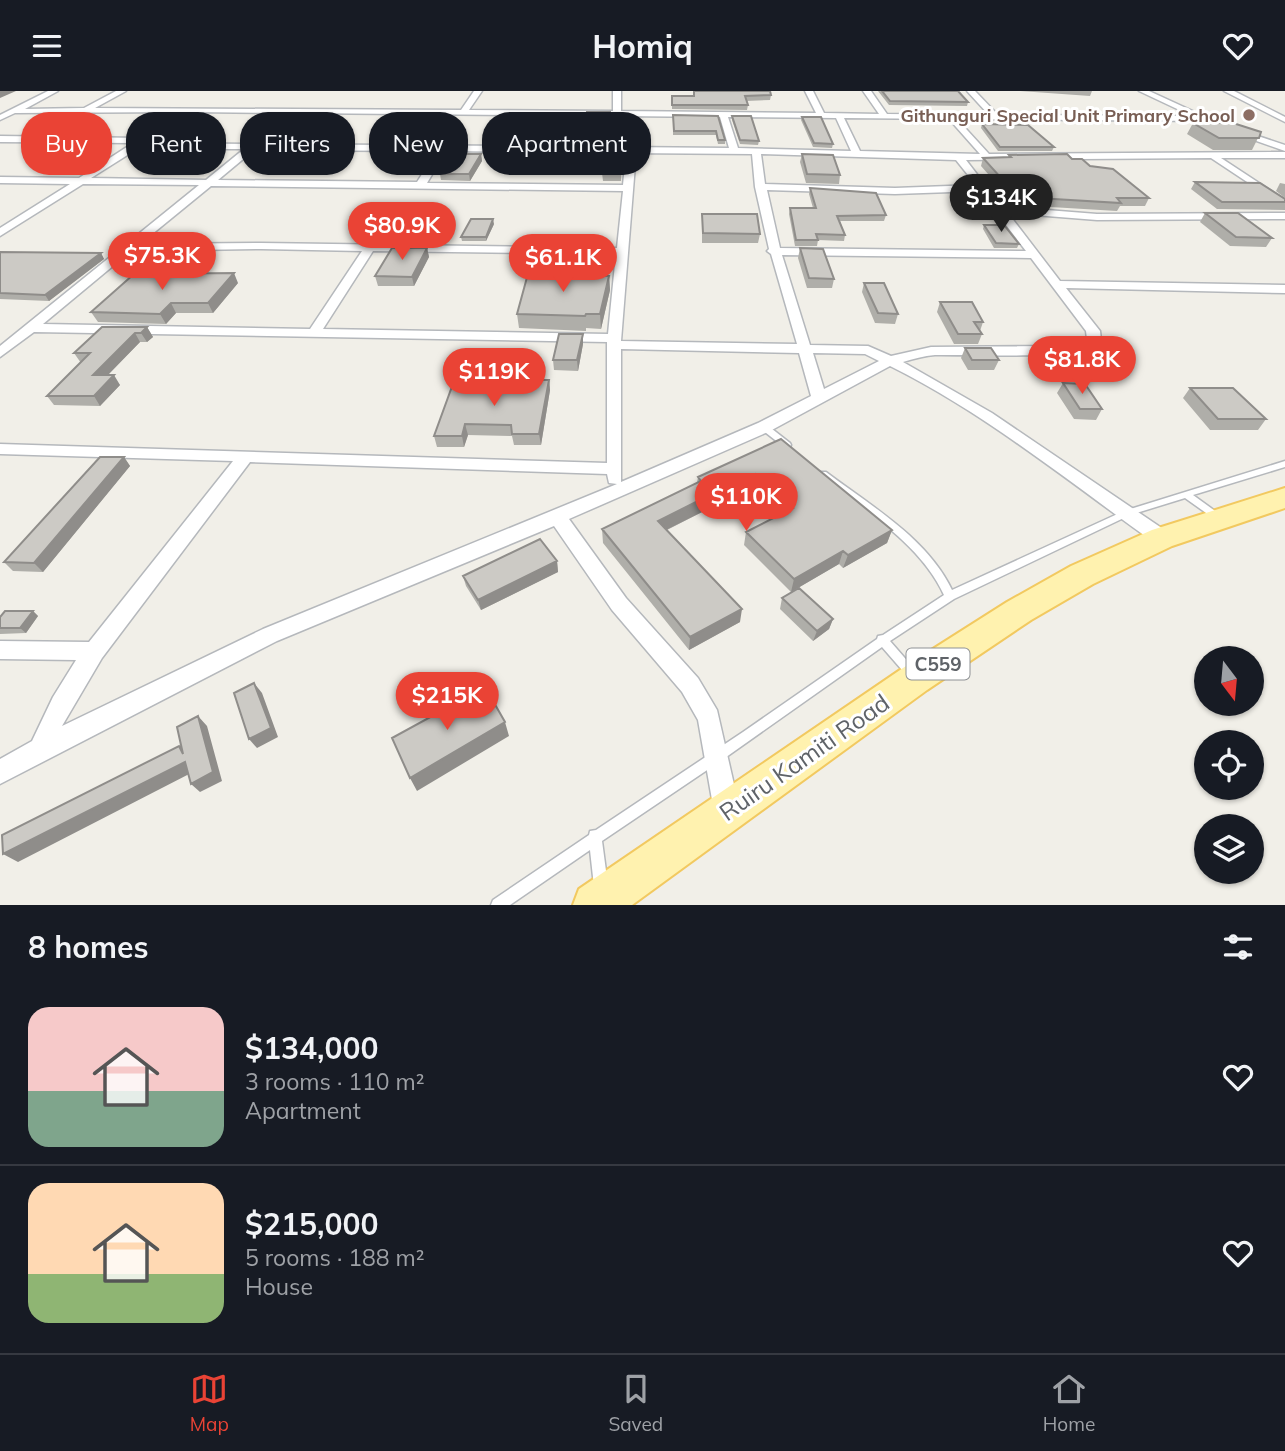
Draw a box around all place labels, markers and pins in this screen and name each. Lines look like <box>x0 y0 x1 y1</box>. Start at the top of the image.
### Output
place label: Githunguri Special Unit Primary School <box>900 104 1235 127</box>
marker: Githunguri Special Unit Primary School <box>1241 107 1257 123</box>
pin: $134K <box>952 174 1050 234</box>
pin: $80.9K <box>345 202 459 262</box>
pin: $75.3K <box>105 233 219 292</box>
pin: $61.1K <box>506 235 620 294</box>
pin: $81.8K <box>1025 337 1139 396</box>
pin: $119K <box>445 349 543 408</box>
pin: $110K <box>697 473 795 533</box>
pin: $215K <box>398 673 496 732</box>

